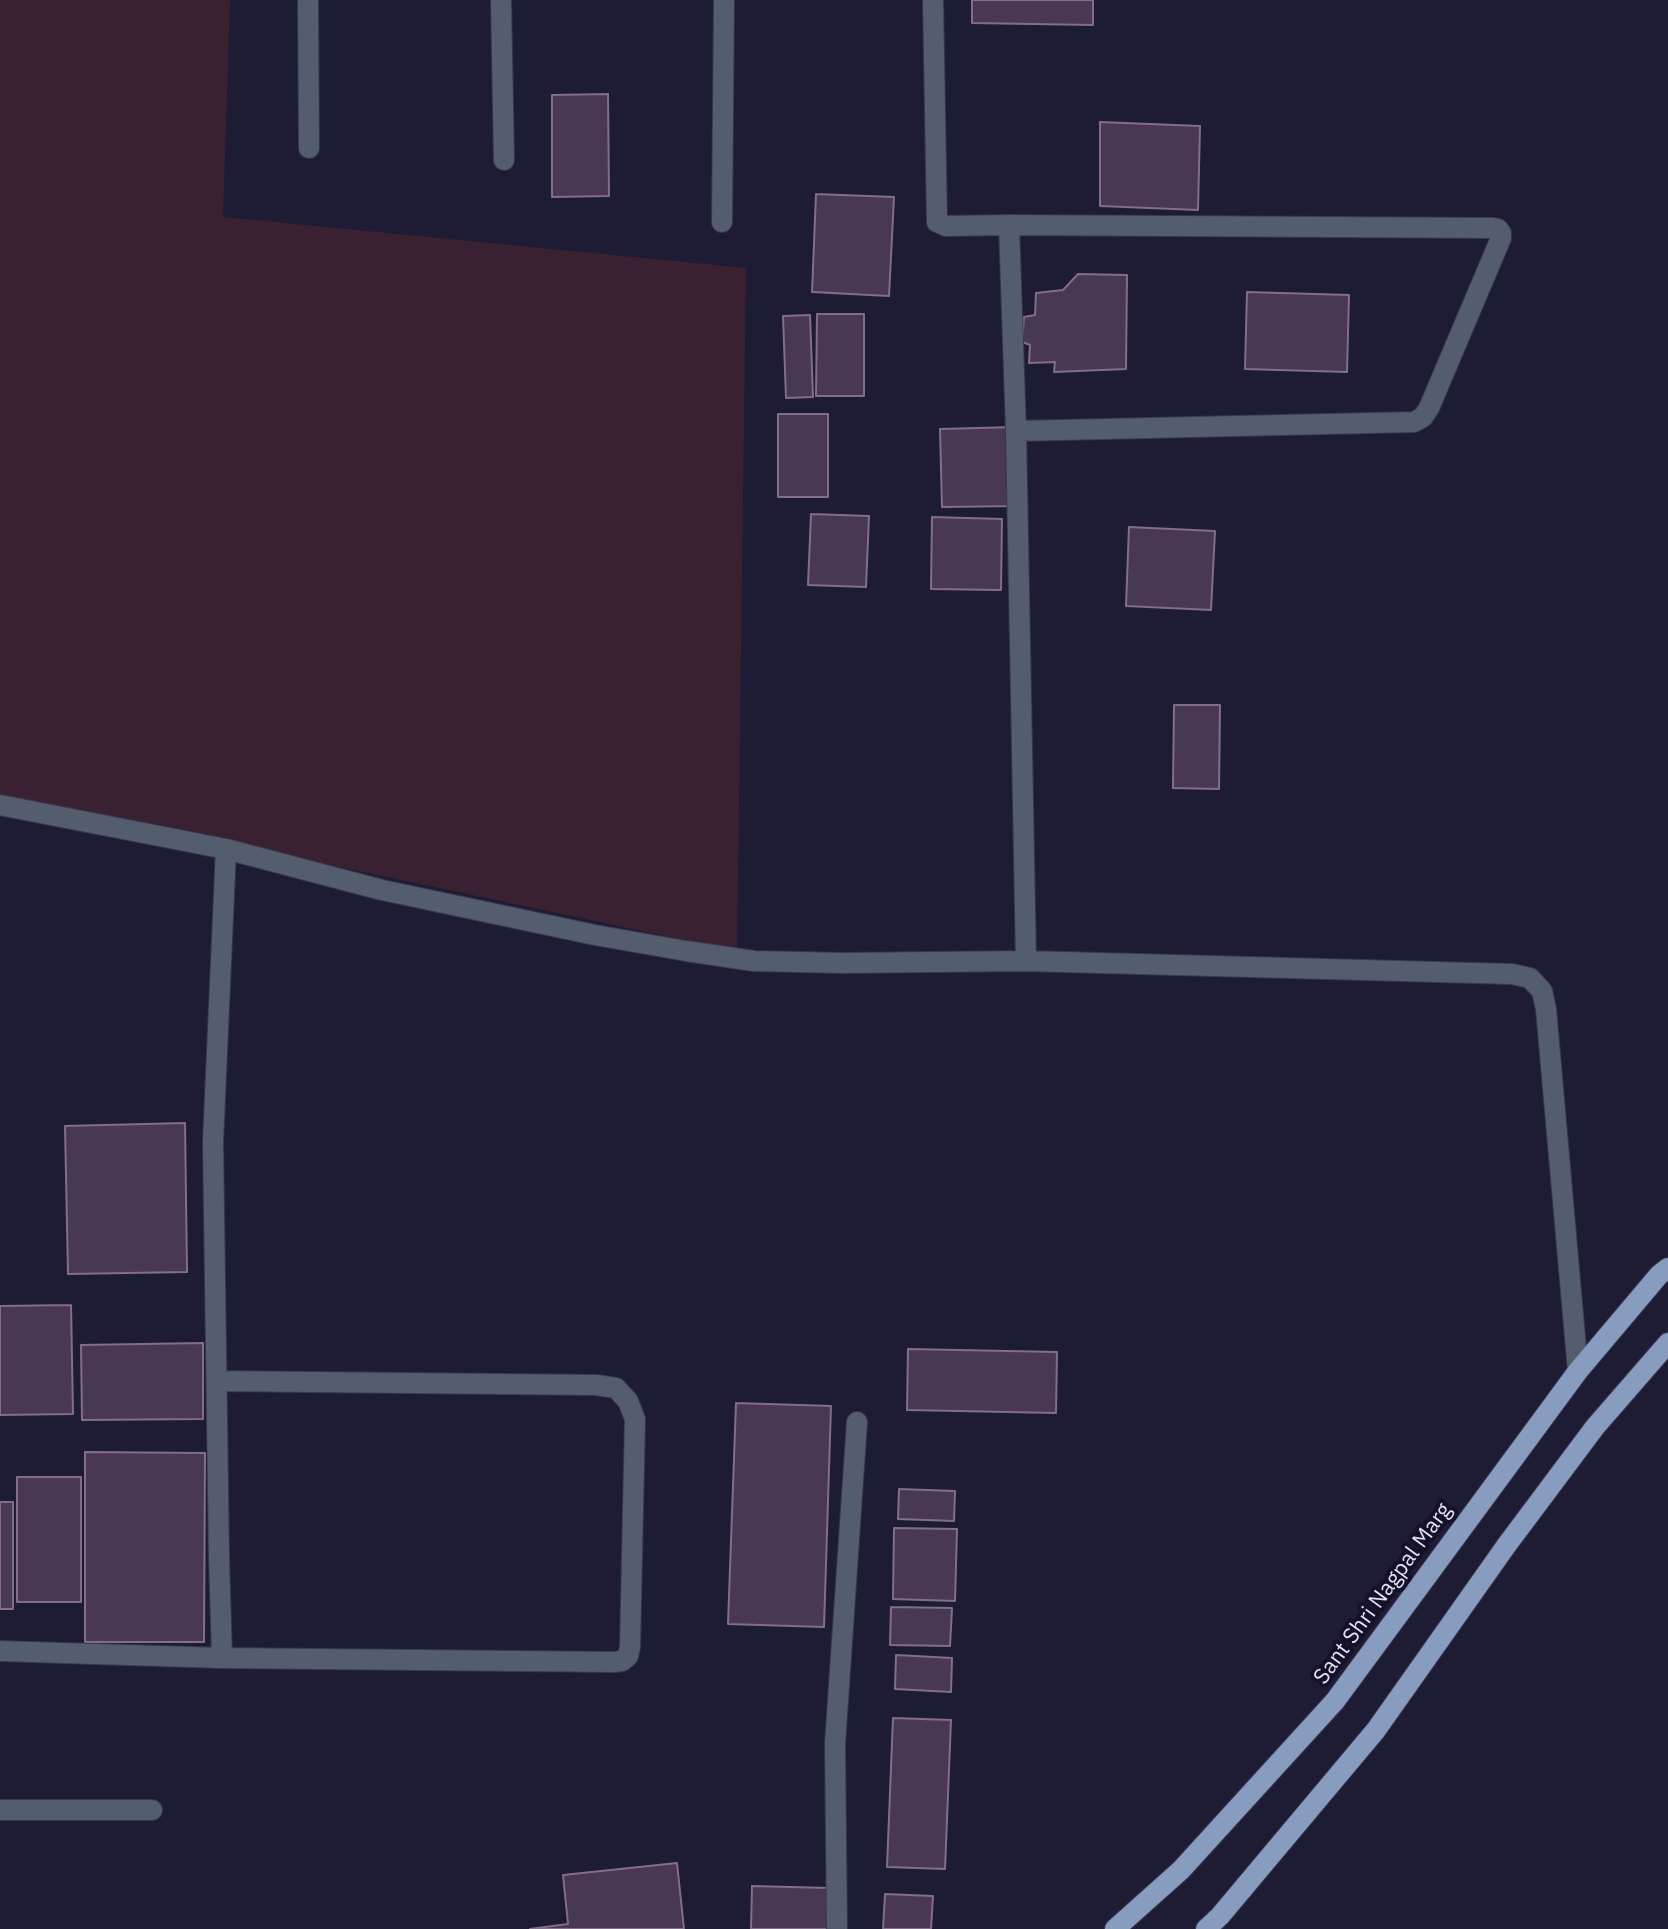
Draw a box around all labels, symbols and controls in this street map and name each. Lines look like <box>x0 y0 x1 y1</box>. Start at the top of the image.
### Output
street label: Sant Shri Nagpal Marg <box>1308 1498 1458 1690</box>

